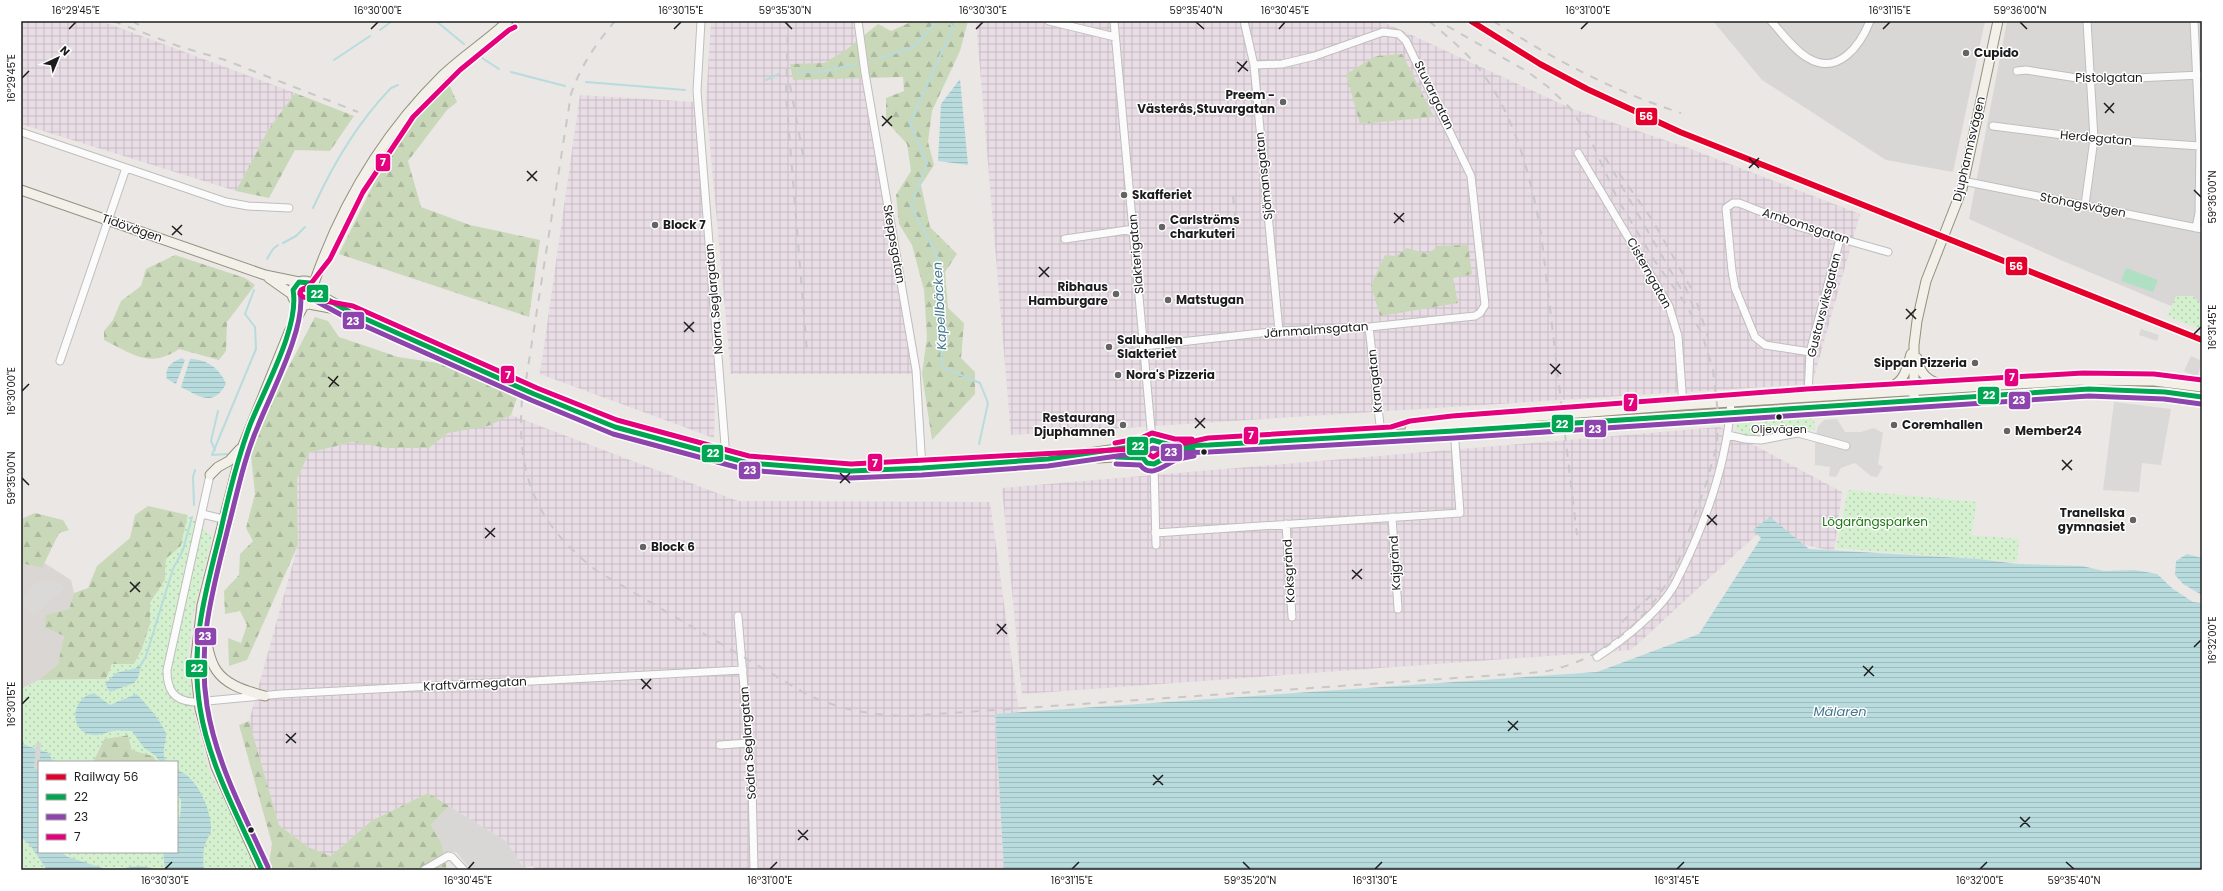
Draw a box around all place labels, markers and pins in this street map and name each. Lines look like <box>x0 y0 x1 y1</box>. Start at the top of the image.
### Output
place label: Cupido <box>1974 44 2019 61</box>
marker: Cupido <box>1961 48 1971 58</box>
place label: Preem - Västerås,Stuvargatan <box>1137 86 1275 117</box>
marker: Preem - Västerås,Stuvargatan <box>1278 97 1288 107</box>
place label: Skafferiet <box>1132 186 1192 203</box>
marker: Skafferiet <box>1119 190 1129 200</box>
place label: Carlströms charkuteri <box>1170 211 1240 242</box>
place label: Block 7 <box>663 216 706 233</box>
marker: Block 7 <box>650 220 660 230</box>
marker: Carlströms charkuteri <box>1157 222 1167 232</box>
place label: Ribhaus Hamburgare <box>1028 278 1109 309</box>
marker: Ribhaus Hamburgare <box>1111 289 1121 299</box>
place label: Matstugan <box>1176 291 1244 308</box>
marker: Matstugan <box>1163 295 1173 305</box>
place label: Saluhallen Slakteriet <box>1117 331 1183 362</box>
marker: Saluhallen Slakteriet <box>1104 342 1114 352</box>
place label: Sippan Pizzeria <box>1874 354 1967 371</box>
marker: Sippan Pizzeria <box>1970 358 1980 368</box>
place label: Nora's Pizzeria <box>1126 366 1215 383</box>
marker: Nora's Pizzeria <box>1113 370 1123 380</box>
place label: Restaurang Djuphamnen <box>1034 409 1115 440</box>
marker: Oljevägen <box>1774 412 1784 422</box>
place label: Coremhallen <box>1902 416 1983 433</box>
marker: Restaurang Djuphamnen <box>1118 420 1128 430</box>
marker: Coremhallen <box>1889 420 1899 430</box>
place label: Oljevägen <box>1751 421 1807 437</box>
place label: Member24 <box>2015 422 2082 439</box>
marker: Member24 <box>2002 426 2012 436</box>
unlabelled marker <box>1199 447 1209 457</box>
place label: Tranellska gymnasiet <box>2058 504 2125 535</box>
marker: Tranellska gymnasiet <box>2128 515 2138 525</box>
place label: Block 6 <box>651 538 695 555</box>
marker: Block 6 <box>638 542 648 552</box>
unlabelled marker <box>246 825 256 835</box>

